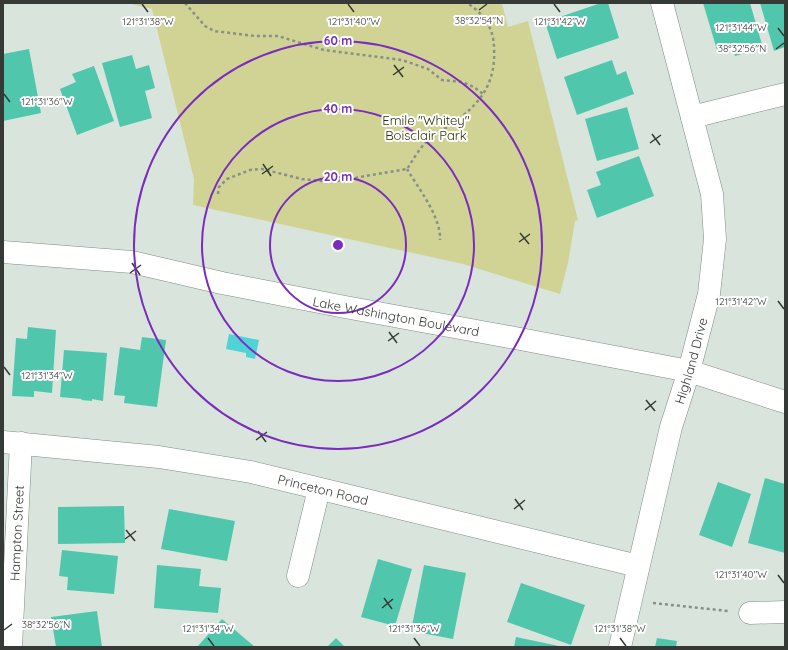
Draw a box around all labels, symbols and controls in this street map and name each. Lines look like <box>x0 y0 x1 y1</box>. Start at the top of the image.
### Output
text: 38°32'54"N <box>455 14 503 27</box>
text: 121°31'38"W <box>122 15 174 28</box>
text: 121°31'40"W <box>328 15 380 28</box>
text: 121°31'42"W <box>534 15 586 28</box>
text: 121°31'44"W <box>715 21 767 34</box>
text: 60 m <box>324 33 352 48</box>
text: 38°32'56"N <box>718 42 766 55</box>
text: 121°31'36"W <box>21 95 73 108</box>
text: 40 m <box>324 101 352 116</box>
park label: Emile "Whitey" Boisclair Park <box>382 112 470 143</box>
text: 20 m <box>324 169 352 184</box>
centre of rings <box>331 238 345 252</box>
street label: Lake Washington Boulevard <box>311 293 481 339</box>
text: 121°31'42"W <box>715 295 767 308</box>
street label: Highland Drive <box>671 316 711 406</box>
text: 121°31'34"W <box>21 369 73 382</box>
street label: Princeton Road <box>276 471 370 508</box>
street label: Hampton Street <box>6 485 27 581</box>
text: 121°31'40"W <box>715 568 767 581</box>
text: 38°32'56"N <box>22 618 70 631</box>
text: 121°31'34"W <box>182 622 234 635</box>
text: 121°31'36"W <box>388 622 440 635</box>
text: 121°31'38"W <box>594 622 646 635</box>

